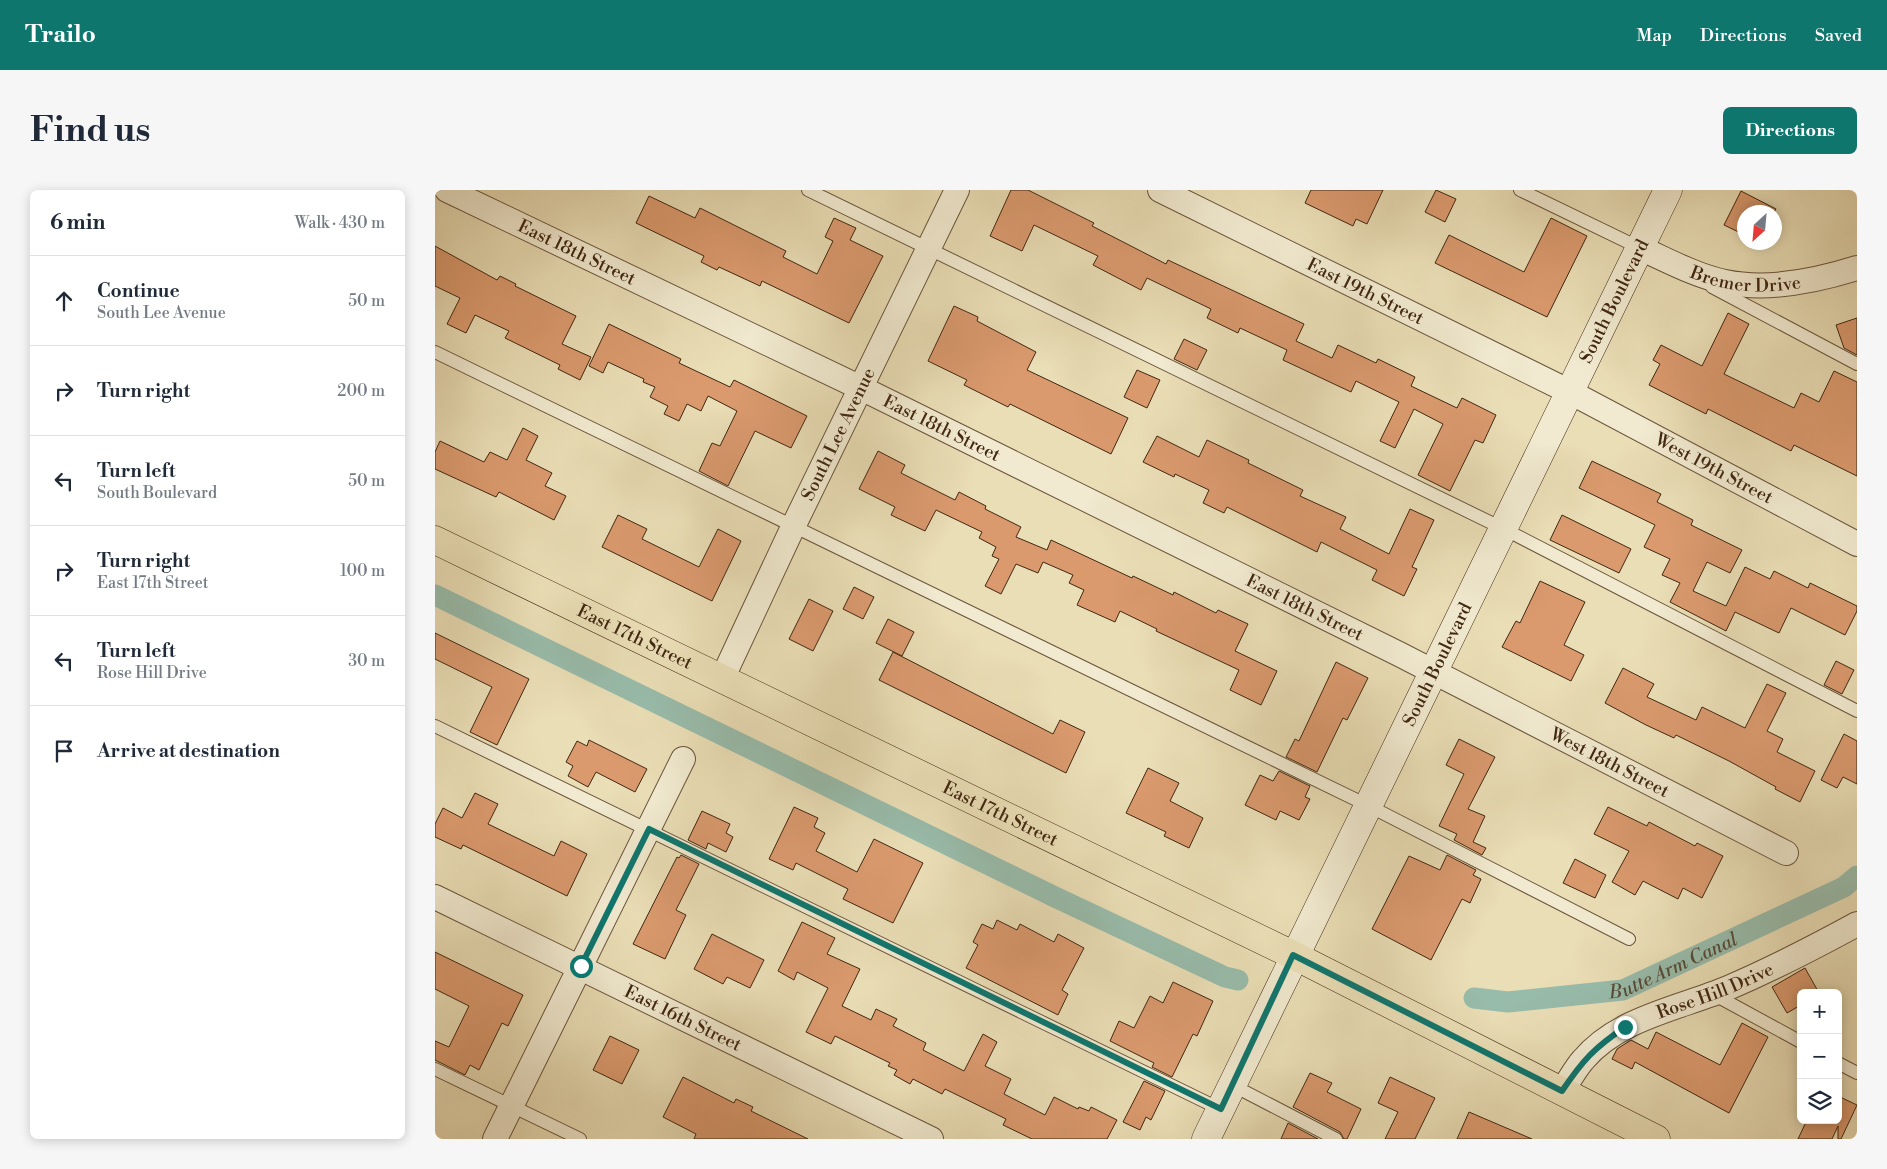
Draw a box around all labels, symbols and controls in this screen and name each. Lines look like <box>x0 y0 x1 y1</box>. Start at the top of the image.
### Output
text: Trailo <box>25 20 96 50</box>
text: Map <box>1636 24 1672 47</box>
text: Directions <box>1700 24 1787 47</box>
text: Saved <box>1815 24 1862 47</box>
button: Directions <box>1723 107 1857 154</box>
text: Find us <box>30 109 150 152</box>
north arrow <box>1737 205 1782 250</box>
text: 6 min <box>50 210 105 236</box>
text: Walk · 430 m <box>295 213 385 233</box>
street label: East 18th Street <box>514 215 640 291</box>
street label: South Boulevard <box>1574 235 1655 367</box>
street label: East 19th Street <box>1303 253 1428 330</box>
street label: Bremer Drive <box>1686 261 1802 298</box>
text: Continue <box>97 279 180 303</box>
icon: ahead <box>50 287 78 315</box>
text: 50 m <box>348 291 385 311</box>
text: South Lee Avenue <box>97 303 226 323</box>
street label: South Lee Avenue <box>797 364 881 505</box>
icon: right <box>50 377 78 405</box>
text: Turn right <box>97 379 190 403</box>
text: 200 m <box>337 381 385 401</box>
street label: East 18th Street <box>879 390 1005 467</box>
street label: West 19th Street <box>1650 428 1777 510</box>
text: Turn left <box>97 459 176 483</box>
icon: left <box>50 467 78 495</box>
text: 50 m <box>348 471 385 491</box>
text: South Boulevard <box>97 483 217 503</box>
text: Turn right <box>97 549 190 573</box>
icon: right <box>50 557 78 585</box>
text: 100 m <box>340 561 385 581</box>
street label: East 18th Street <box>1242 569 1368 647</box>
text: East 17th Street <box>97 573 209 593</box>
street label: South Boulevard <box>1398 598 1478 730</box>
street label: East 17th Street <box>573 599 697 675</box>
text: Turn left <box>97 639 176 663</box>
icon: left <box>50 647 78 675</box>
text: 30 m <box>348 651 385 671</box>
text: Rose Hill Drive <box>97 663 207 683</box>
street label: West 18th Street <box>1545 722 1673 803</box>
icon: arrive <box>50 737 78 765</box>
text: Arrive at destination <box>97 739 280 763</box>
street label: East 17th Street <box>939 776 1062 852</box>
water label: Butte Arm Canal <box>1607 927 1741 1005</box>
route start <box>570 955 593 978</box>
street label: Rose Hill Drive <box>1653 958 1777 1024</box>
street label: East 16th Street <box>620 980 746 1057</box>
map controls <box>1797 989 1842 1124</box>
button: + <box>1797 989 1842 1034</box>
route end <box>1614 1016 1637 1039</box>
button: − <box>1797 1034 1842 1079</box>
button: layers <box>1797 1079 1842 1124</box>

